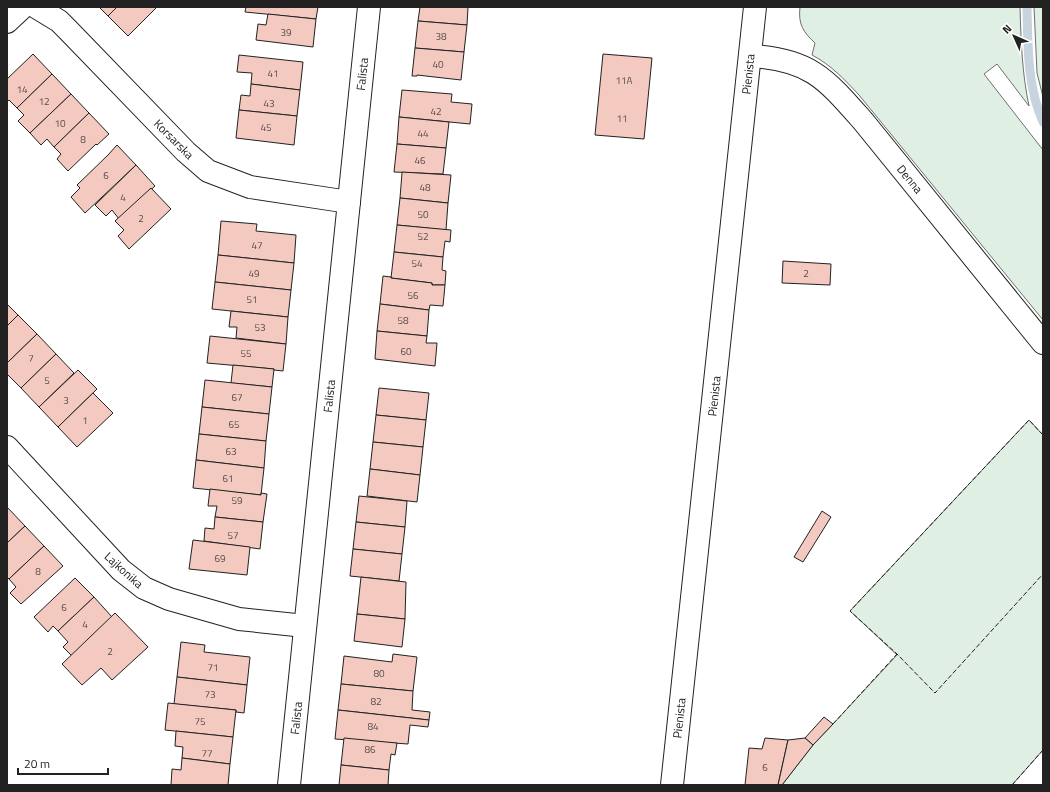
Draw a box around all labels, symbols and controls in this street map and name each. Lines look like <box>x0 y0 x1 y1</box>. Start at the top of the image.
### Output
north arrow <box>994 16 1034 56</box>
text: N <box>999 21 1015 37</box>
house number: 39 <box>280 25 292 40</box>
house number: 38 <box>435 29 447 44</box>
street label: Pienista <box>736 53 760 95</box>
street label: Falista <box>351 57 373 91</box>
house number: 40 <box>432 57 444 72</box>
house number: 41 <box>267 66 279 81</box>
house number: 11A <box>615 73 633 88</box>
house number: 14 <box>16 82 28 97</box>
house number: 12 <box>38 94 50 109</box>
house number: 43 <box>263 96 275 111</box>
house number: 42 <box>430 104 442 119</box>
house number: 11 <box>616 111 628 126</box>
street label: Korsarska <box>150 115 198 163</box>
house number: 10 <box>54 116 66 131</box>
house number: 45 <box>260 120 272 135</box>
house number: 44 <box>417 126 429 141</box>
house number: 8 <box>80 132 86 147</box>
house number: 46 <box>414 153 426 168</box>
street label: Denna <box>892 160 928 198</box>
house number: 6 <box>103 168 109 183</box>
house number: 48 <box>419 180 431 195</box>
house number: 4 <box>120 190 126 205</box>
house number: 50 <box>417 207 429 222</box>
house number: 2 <box>138 211 144 226</box>
house number: 52 <box>417 229 429 244</box>
house number: 47 <box>251 238 263 253</box>
house number: 54 <box>411 256 423 271</box>
house number: 49 <box>248 266 260 281</box>
house number: 2 <box>803 266 809 281</box>
house number: 56 <box>407 288 419 303</box>
house number: 51 <box>246 292 258 307</box>
house number: 58 <box>397 313 409 328</box>
house number: 53 <box>254 320 266 335</box>
house number: 60 <box>400 344 412 359</box>
house number: 55 <box>240 346 252 361</box>
house number: 7 <box>28 351 34 366</box>
house number: 5 <box>44 373 50 388</box>
street label: Pienista <box>702 375 726 417</box>
street label: Falista <box>318 379 340 413</box>
house number: 67 <box>231 390 243 405</box>
house number: 3 <box>63 393 69 408</box>
house number: 1 <box>82 413 88 428</box>
house number: 65 <box>228 417 240 432</box>
house number: 63 <box>225 444 237 459</box>
house number: 61 <box>222 471 234 486</box>
house number: 59 <box>231 493 243 508</box>
house number: 57 <box>227 528 239 543</box>
street label: Lajkonika <box>100 547 148 593</box>
house number: 69 <box>214 551 226 566</box>
house number: 8 <box>35 564 41 579</box>
house number: 6 <box>61 600 67 615</box>
house number: 4 <box>82 617 88 632</box>
house number: 2 <box>107 644 113 659</box>
house number: 71 <box>207 660 219 675</box>
house number: 80 <box>373 666 385 681</box>
house number: 73 <box>204 687 216 702</box>
house number: 82 <box>370 694 382 709</box>
street label: Pienista <box>667 697 691 739</box>
street label: Falista <box>285 701 307 735</box>
house number: 75 <box>194 714 206 729</box>
house number: 84 <box>367 719 379 734</box>
house number: 86 <box>364 742 376 757</box>
house number: 77 <box>201 746 213 761</box>
scale bar <box>18 750 108 776</box>
text: 20 m <box>24 754 50 773</box>
house number: 6 <box>762 760 768 775</box>

